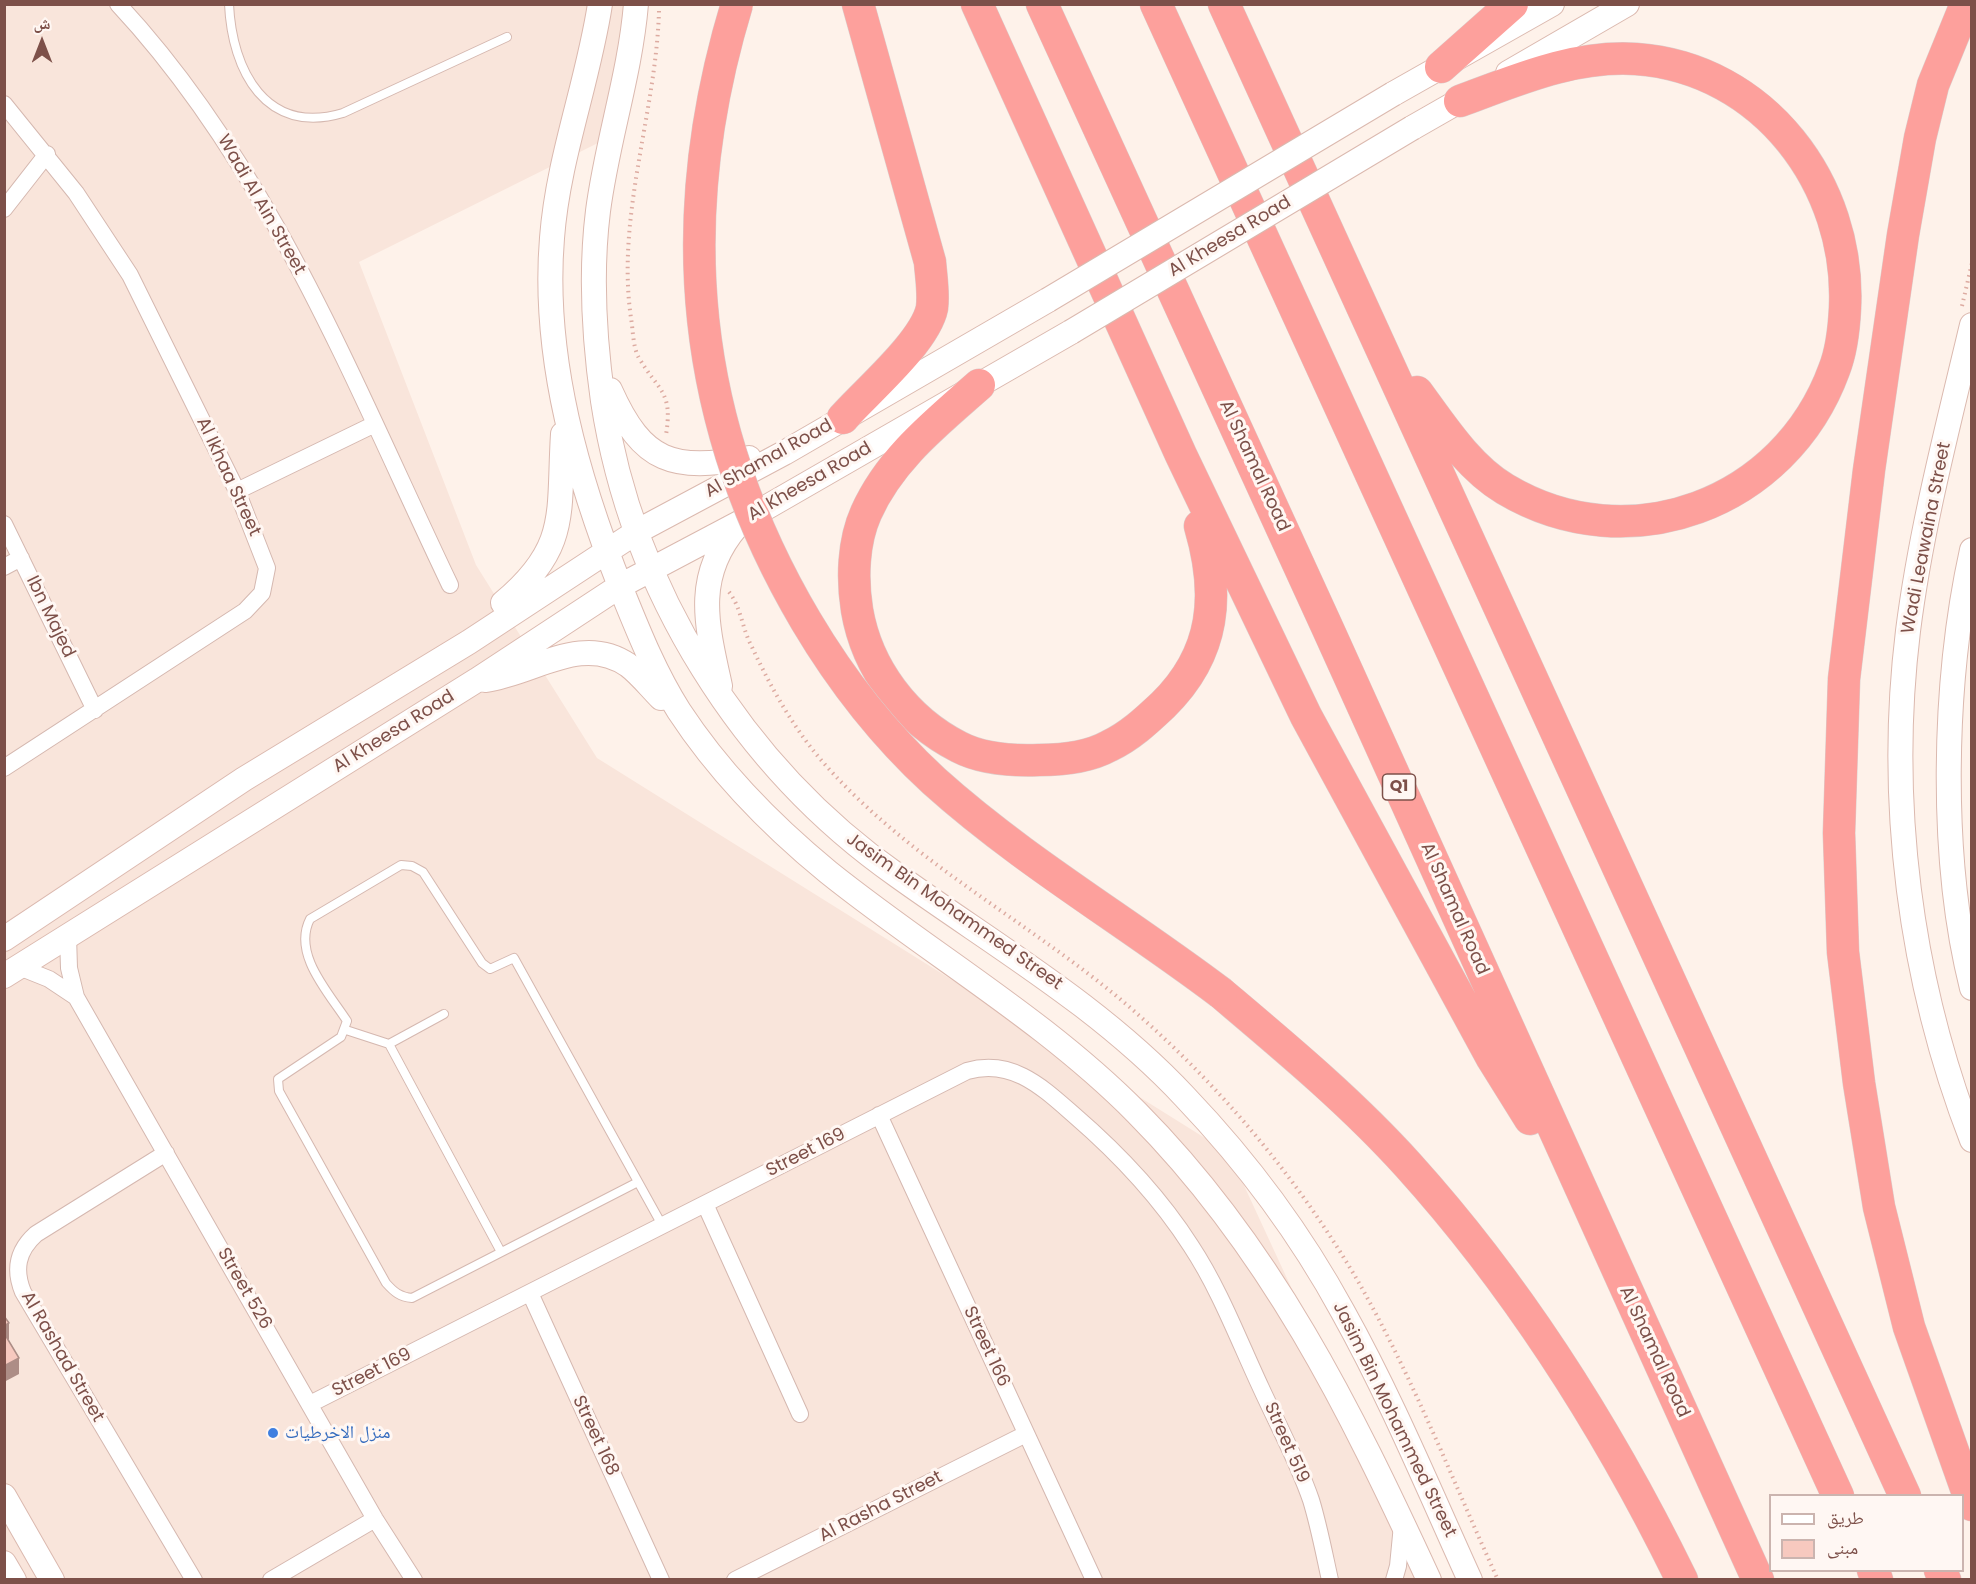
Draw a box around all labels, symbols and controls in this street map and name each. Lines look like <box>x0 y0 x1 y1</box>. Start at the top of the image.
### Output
north arrow <box>12 12 72 72</box>
text: ش <box>34 12 50 35</box>
street label: Wadi Al Ain Street <box>212 131 310 279</box>
street label: Al Kheesa Road <box>1165 192 1295 282</box>
street label: Al Shamal Road <box>1214 397 1294 535</box>
street label: Al Ikhaa Street <box>191 414 265 540</box>
street label: Al Shamal Road <box>702 415 836 503</box>
street label: Al Kheesa Road <box>744 438 876 526</box>
street label: Wadi Leawaina Street <box>1898 440 1956 636</box>
street label: Ibn Majed <box>21 573 79 661</box>
street label: Al Kheesa Road <box>329 686 459 778</box>
road number: Q1 <box>1382 774 1416 800</box>
street label: Jasim Bin Mohammed Street <box>842 829 1066 995</box>
street label: Al Shamal Road <box>1415 840 1493 978</box>
street label: Street 169 <box>763 1124 849 1182</box>
street label: Street 526 <box>212 1244 276 1334</box>
street label: Al Shamal Road <box>1614 1283 1694 1421</box>
street label: Al Rashad Street <box>16 1288 108 1426</box>
street label: Jasim Bin Mohammed Street <box>1327 1299 1461 1541</box>
street label: Street 166 <box>958 1303 1014 1391</box>
street label: Street 169 <box>329 1344 415 1402</box>
street label: Street 168 <box>567 1392 623 1480</box>
street label: Street 519 <box>1259 1399 1313 1487</box>
place label: منزل الاخرطيات <box>285 1422 390 1444</box>
marker: منزل الاخرطيات <box>266 1426 280 1440</box>
street label: Al Rasha Street <box>816 1467 946 1547</box>
legend <box>1769 1494 1964 1572</box>
text: طريق <box>1827 1505 1864 1530</box>
text: مبنى <box>1827 1535 1858 1560</box>

